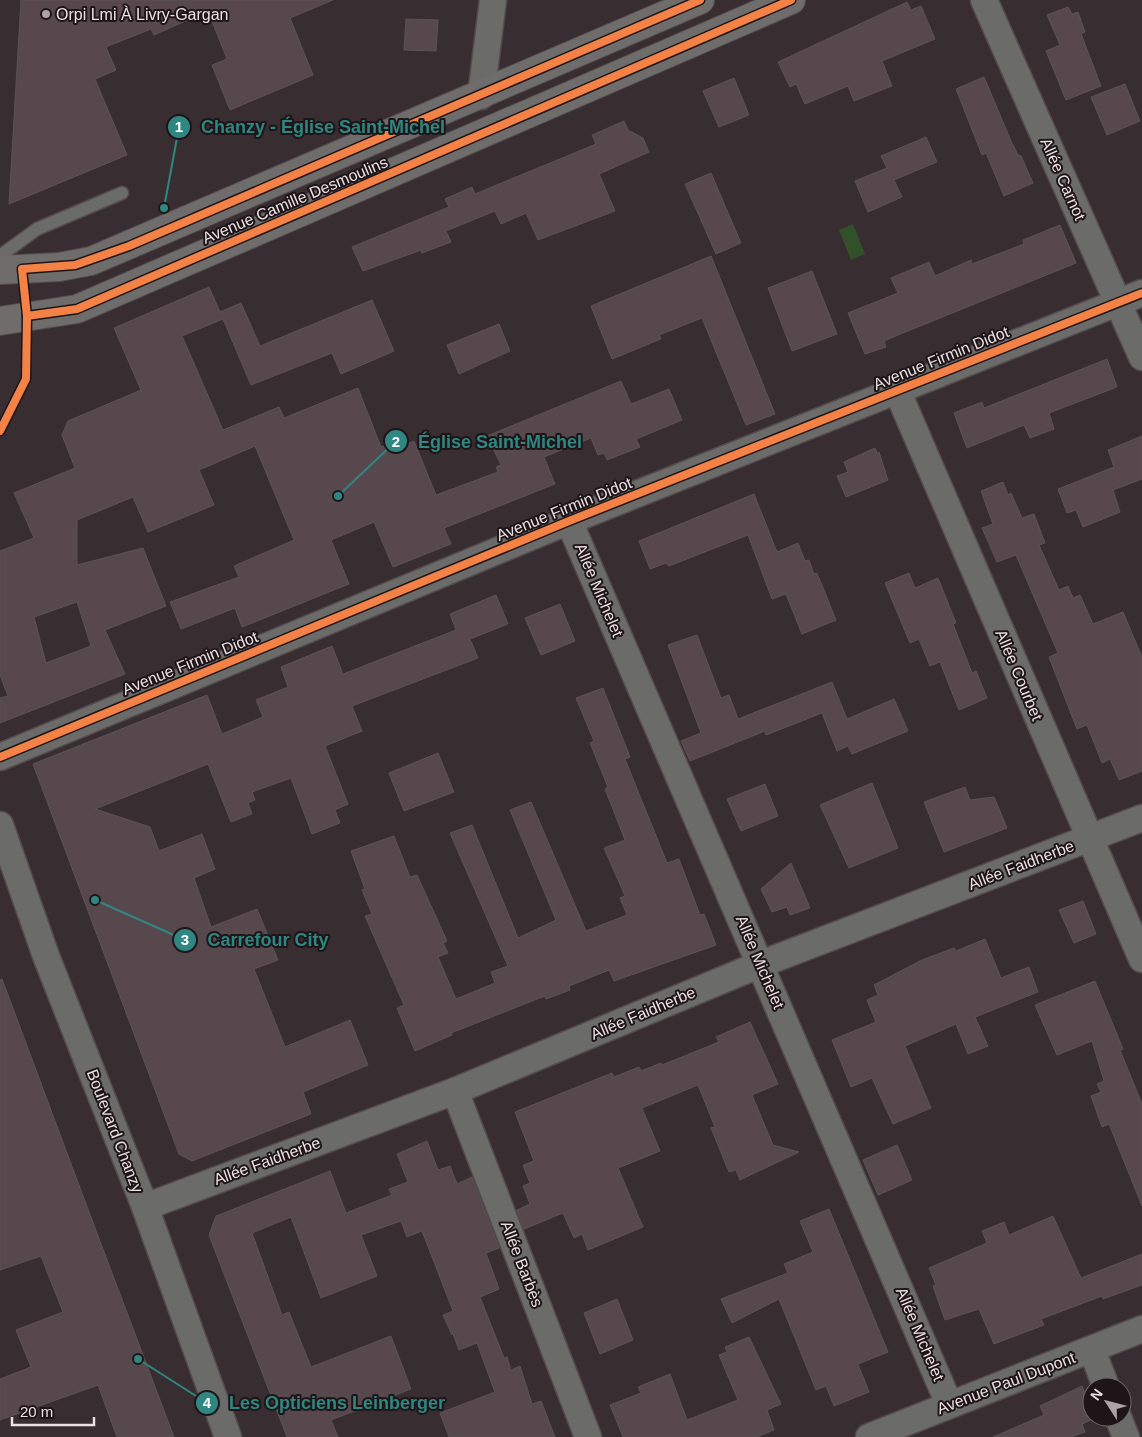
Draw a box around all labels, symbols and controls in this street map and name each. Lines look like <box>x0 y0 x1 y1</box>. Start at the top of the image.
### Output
place label: Orpi Lmi À Livry-Gargan <box>56 5 229 23</box>
marker: Orpi Lmi À Livry-Gargan <box>40 8 52 20</box>
callout: Chanzy - Église Saint-Michel <box>166 110 455 143</box>
text: Chanzy - Église Saint-Michel <box>201 116 445 137</box>
text: 1 <box>175 118 183 135</box>
street label: Allée Carnot <box>1037 135 1089 223</box>
street label: Avenue Camille Desmoulins <box>200 153 390 247</box>
street label: Avenue Firmin Didot <box>871 323 1012 393</box>
callout: Église Saint-Michel <box>383 425 592 458</box>
text: Église Saint-Michel <box>418 431 582 452</box>
text: 2 <box>392 433 400 450</box>
street label: Avenue Firmin Didot <box>494 474 635 544</box>
street label: Allée Michelet <box>572 541 626 640</box>
street label: Allée Courbet <box>992 627 1046 723</box>
street label: Avenue Firmin Didot <box>120 628 261 698</box>
street label: Allée Faidherbe <box>966 837 1076 893</box>
street label: Allée Michelet <box>733 913 787 1012</box>
callout: Carrefour City <box>172 923 338 956</box>
text: Carrefour City <box>207 930 329 950</box>
text: 3 <box>181 931 189 948</box>
street label: Allée Faidherbe <box>588 983 698 1043</box>
street label: Boulevard Chanzy <box>84 1067 146 1195</box>
street label: Allée Faidherbe <box>211 1134 323 1188</box>
street label: Allée Barbès <box>498 1219 546 1309</box>
street label: Allée Michelet <box>893 1285 947 1384</box>
street label: Avenue Paul Dupont <box>935 1349 1078 1417</box>
north arrow <box>1082 1377 1132 1427</box>
text: N <box>1087 1386 1106 1403</box>
callout: Les Opticiens Leinberger <box>194 1387 455 1420</box>
text: Les Opticiens Leinberger <box>229 1393 445 1413</box>
scale bar <box>12 1394 95 1426</box>
text: 4 <box>203 1394 212 1411</box>
text: 20 m <box>20 1403 53 1420</box>

